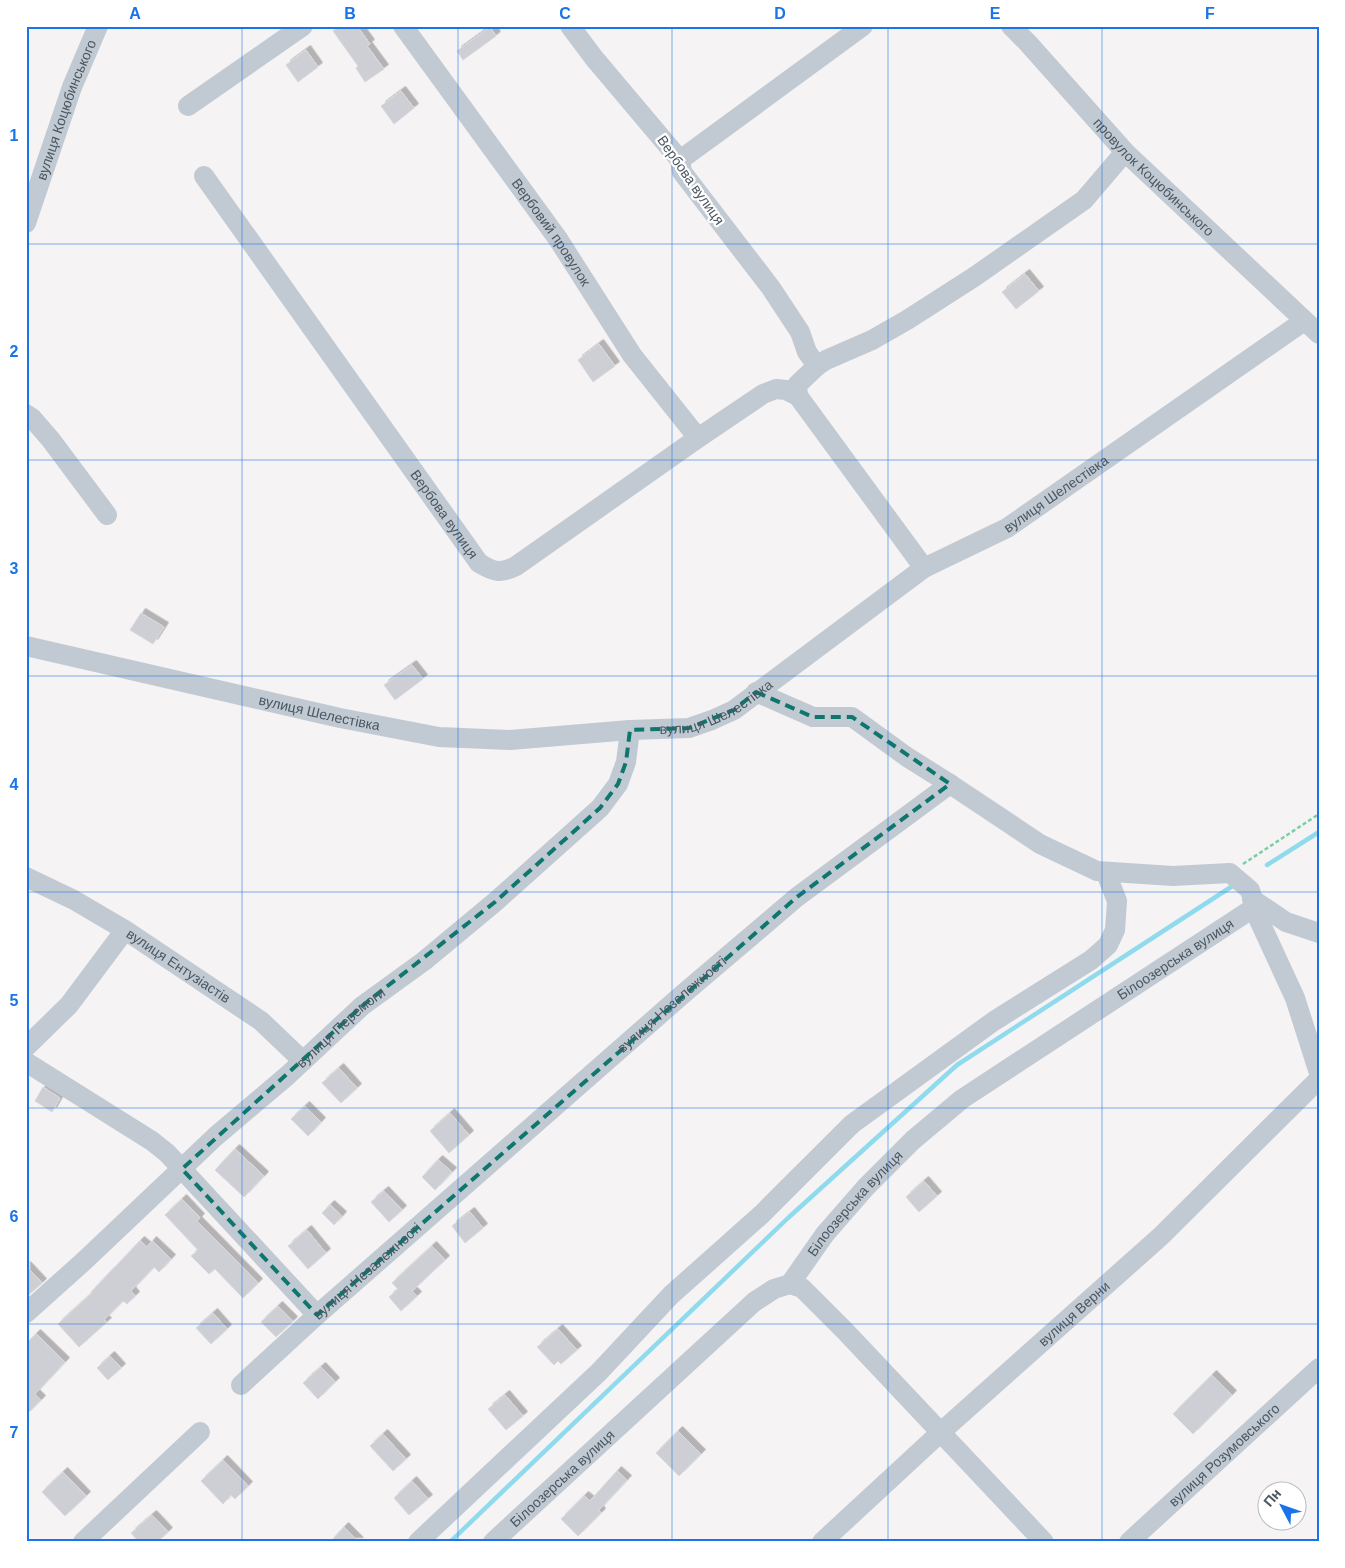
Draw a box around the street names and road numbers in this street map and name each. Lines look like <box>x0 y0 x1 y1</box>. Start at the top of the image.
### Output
street label: вулиця Коцюбинського <box>33 37 99 182</box>
street label: провулок Коцюбинського <box>1090 115 1218 240</box>
street label: Вербова вулиця <box>654 132 728 228</box>
street label: Вербовий провулок <box>509 175 594 290</box>
street label: вулиця Шелестівка <box>1001 452 1111 536</box>
street label: Вербова вулиця <box>407 467 481 562</box>
street label: вулиця Шелестівка <box>659 676 776 737</box>
street label: вулиця Шелестівка <box>257 692 382 734</box>
street label: Білоозерська вулиця <box>1114 915 1237 1003</box>
street label: вулиця Ентузіастів <box>124 925 233 1006</box>
street label: вулиця Незалежності <box>614 953 729 1056</box>
street label: вулиця Перемоги <box>293 984 388 1071</box>
street label: Білоозерська вулиця <box>804 1147 906 1259</box>
street label: вулиця Незалежності <box>310 1219 424 1323</box>
street label: вулиця Верни <box>1035 1278 1113 1349</box>
street label: вулиця Розумовського <box>1165 1400 1283 1510</box>
street label: Білоозерська вулиця <box>507 1427 618 1530</box>

